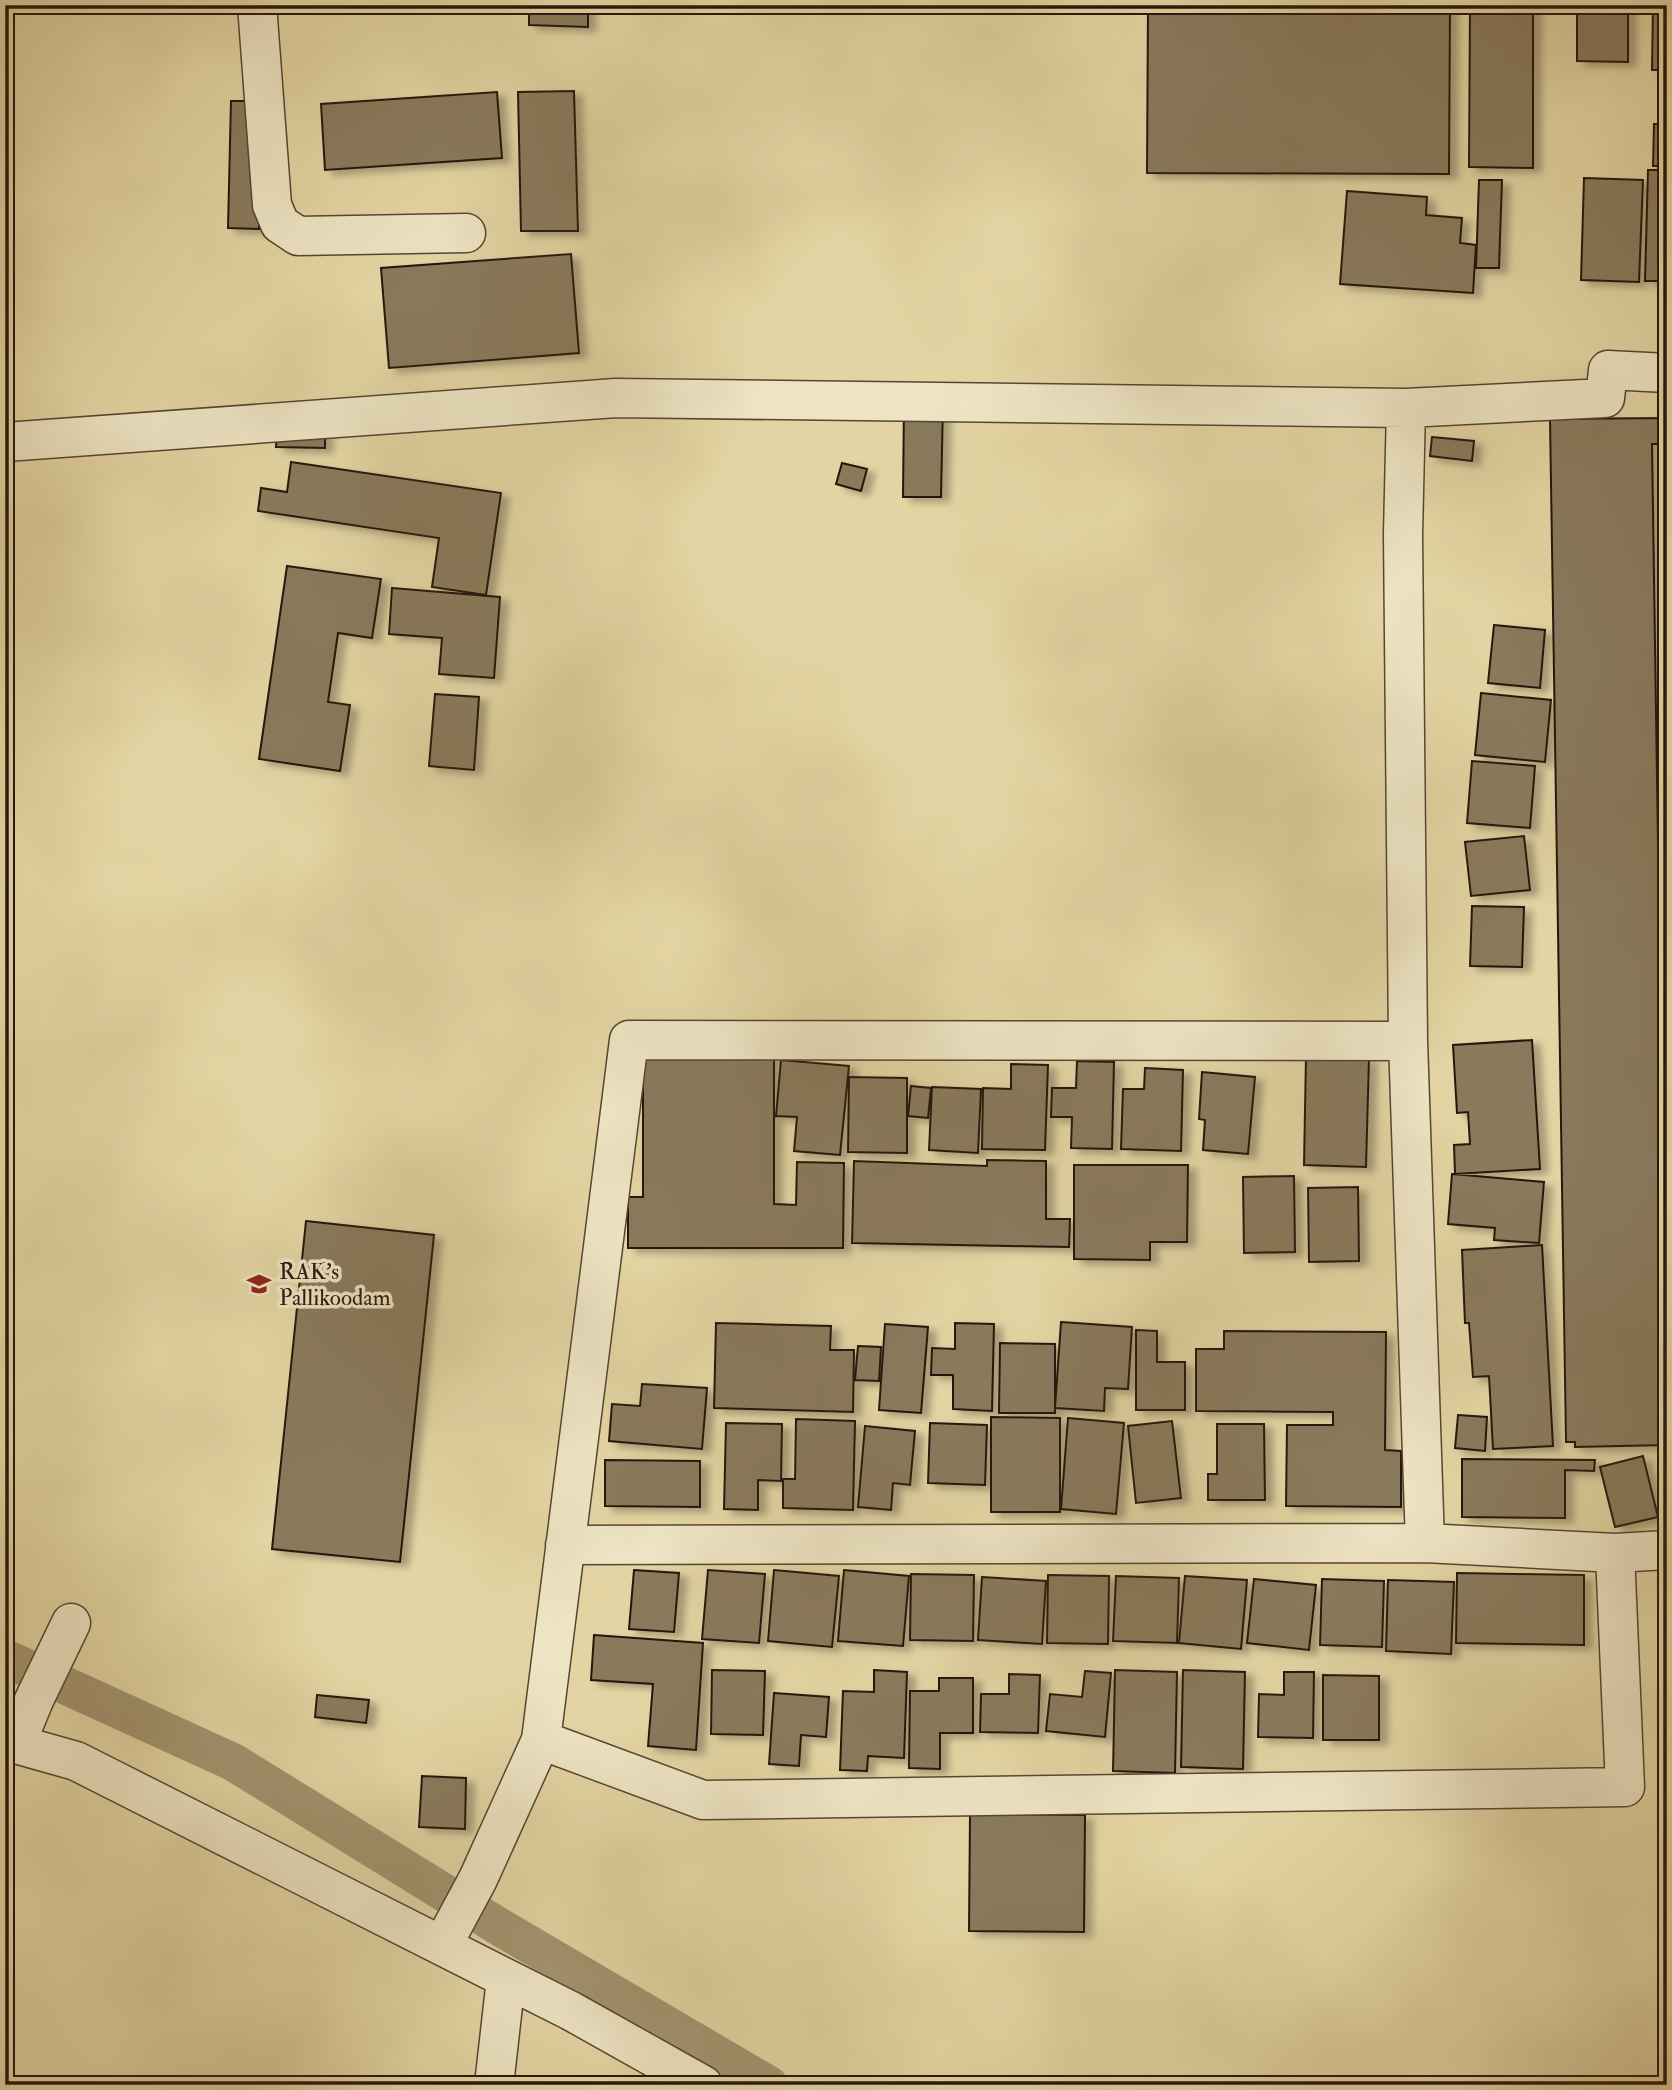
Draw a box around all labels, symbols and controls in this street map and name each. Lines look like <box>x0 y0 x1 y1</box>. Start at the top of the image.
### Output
place label: RAK's Pallikoodam <box>279 1257 391 1312</box>
school or university icon: RAK's Pallikoodam <box>245 1270 273 1298</box>

